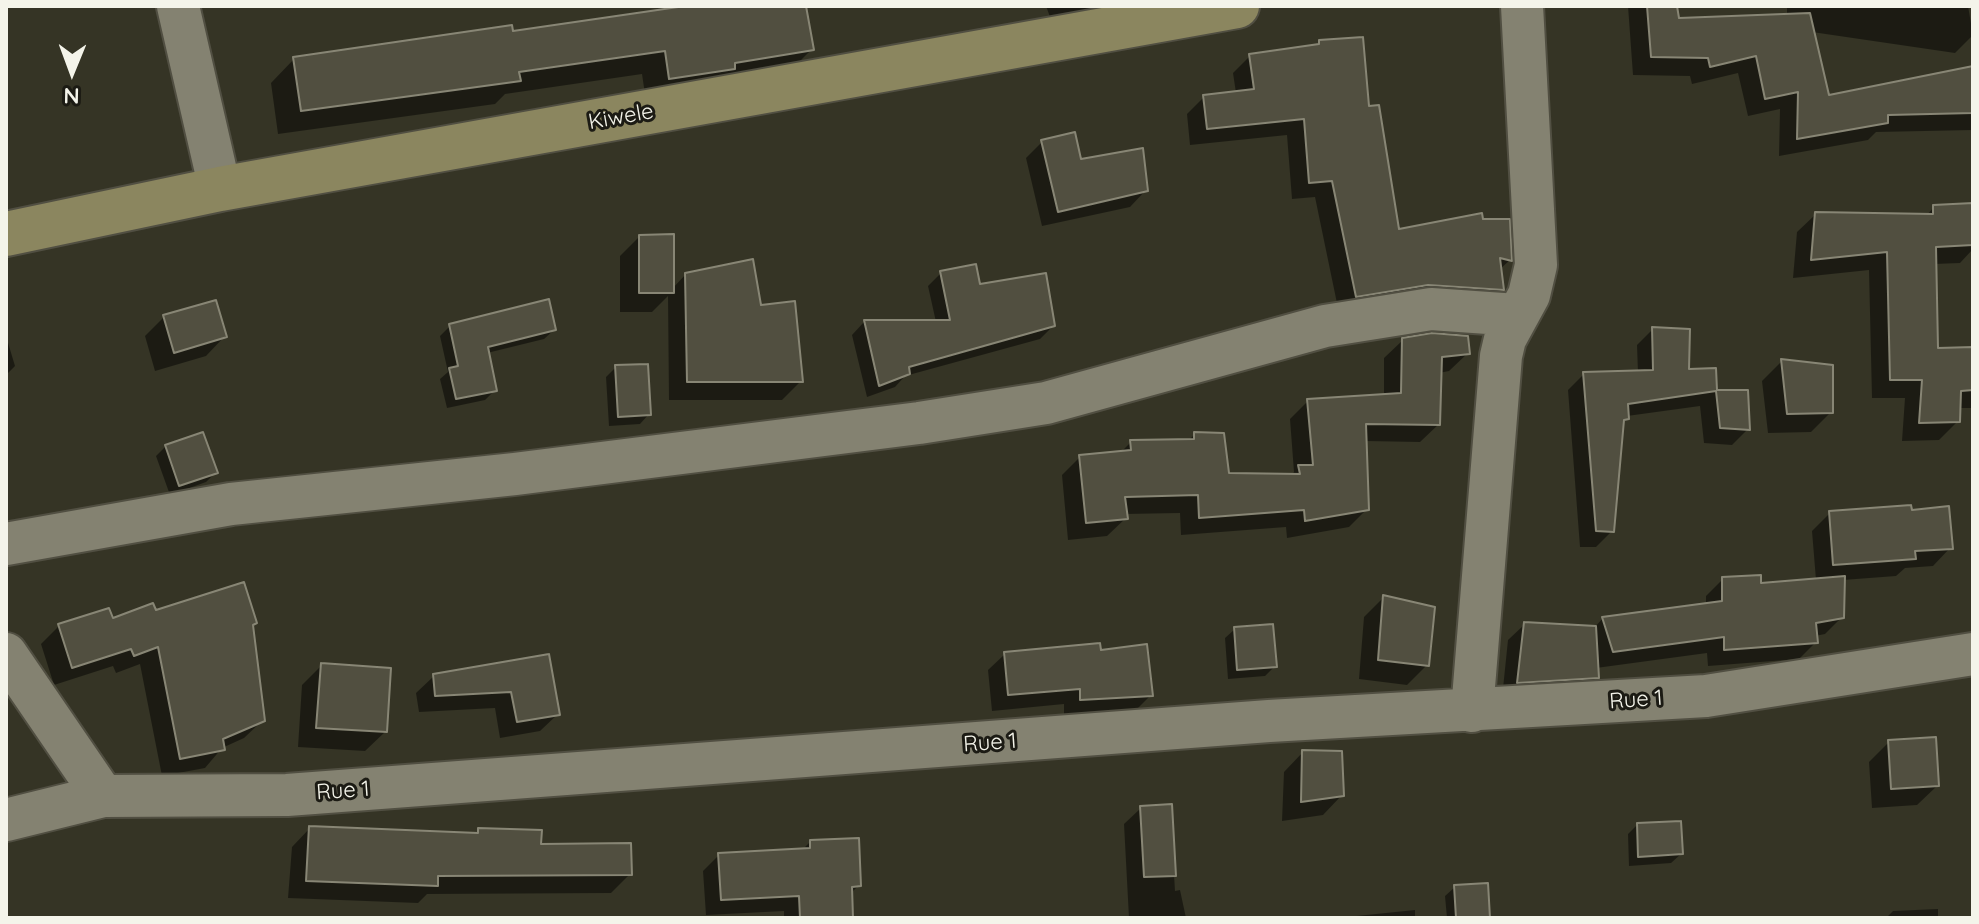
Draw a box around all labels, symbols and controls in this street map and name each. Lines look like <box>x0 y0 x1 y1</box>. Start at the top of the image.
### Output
north arrow <box>32 32 112 112</box>
text: N <box>63 82 80 110</box>
street label: Kiwele <box>586 98 656 136</box>
street label: Rue 1 <box>1608 685 1664 715</box>
street label: Rue 1 <box>962 728 1018 758</box>
street label: Rue 1 <box>315 776 371 806</box>

